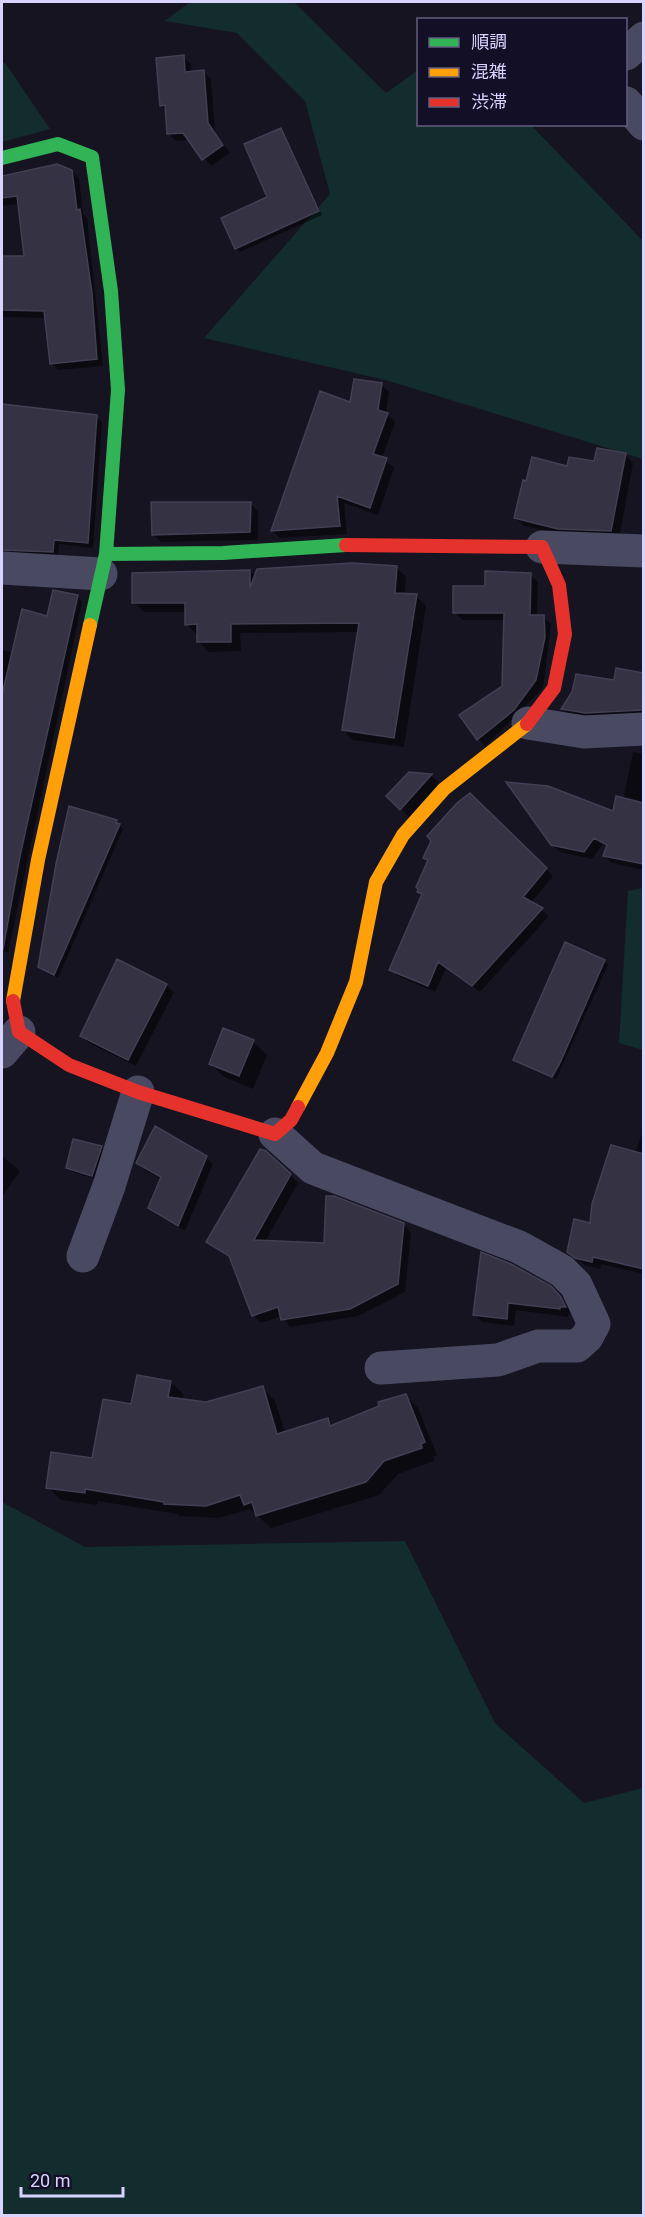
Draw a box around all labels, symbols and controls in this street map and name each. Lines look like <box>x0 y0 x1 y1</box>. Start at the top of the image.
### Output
legend <box>417 18 627 126</box>
text: 順調 <box>471 31 507 52</box>
text: 混雑 <box>471 61 507 82</box>
text: 渋滞 <box>471 91 507 112</box>
scale bar <box>21 2160 123 2198</box>
text: 20 m <box>30 2170 70 2191</box>

